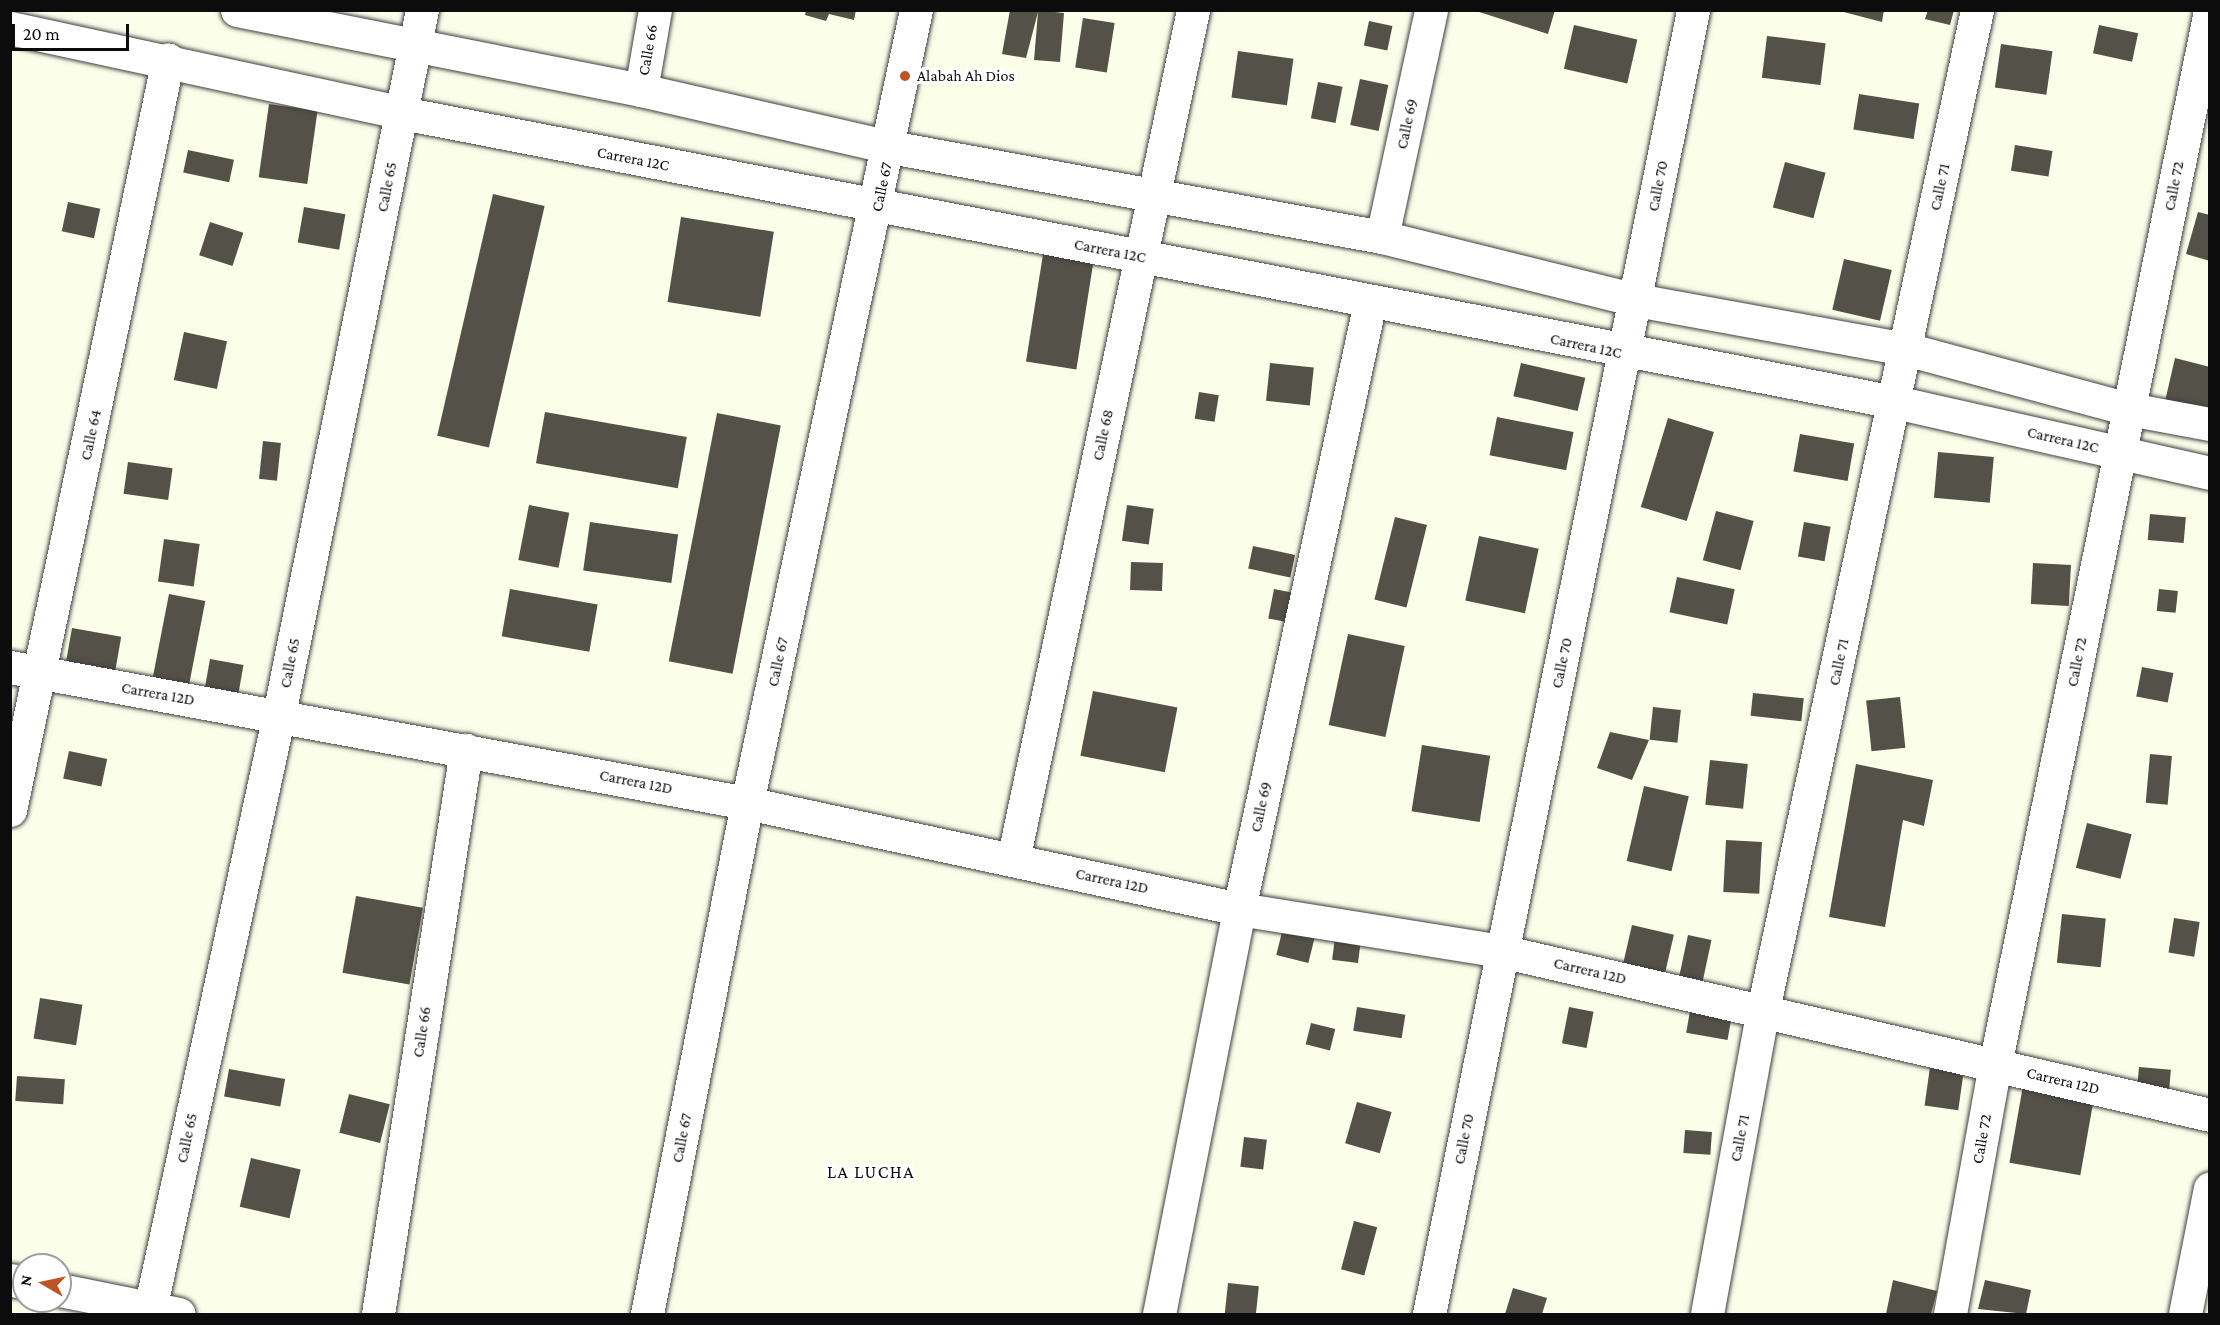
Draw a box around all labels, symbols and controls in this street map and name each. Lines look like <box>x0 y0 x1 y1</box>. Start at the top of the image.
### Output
scale bar <box>15 12 132 50</box>
street label: Calle 66 <box>634 23 662 77</box>
text: 20 m <box>23 24 60 44</box>
place label: Alabah Ah Dios <box>917 66 1015 86</box>
marker: Alabah Ah Dios <box>898 69 912 83</box>
street label: Calle 69 <box>1392 97 1422 151</box>
street label: Carrera 12C <box>595 143 671 175</box>
street label: Calle 70 <box>1644 159 1672 213</box>
street label: Calle 65 <box>373 160 401 214</box>
street label: Calle 72 <box>2160 160 2188 212</box>
street label: Calle 67 <box>867 161 897 213</box>
street label: Calle 71 <box>1926 162 1954 212</box>
street label: Carrera 12C <box>1072 235 1148 267</box>
street label: Carrera 12C <box>1548 329 1624 363</box>
street label: Calle 64 <box>76 408 106 462</box>
street label: Calle 68 <box>1088 408 1118 462</box>
street label: Carrera 12C <box>2025 422 2101 458</box>
street label: Calle 65 <box>276 636 304 690</box>
street label: Calle 67 <box>763 636 793 688</box>
street label: Calle 70 <box>1547 636 1577 690</box>
street label: Calle 72 <box>2063 636 2091 688</box>
street label: Calle 71 <box>1825 637 1853 687</box>
street label: Carrera 12D <box>120 678 196 710</box>
street label: Carrera 12D <box>598 765 674 799</box>
street label: Calle 69 <box>1246 780 1276 834</box>
street label: Carrera 12D <box>1074 864 1150 898</box>
street label: Carrera 12D <box>1552 953 1628 989</box>
street label: Calle 66 <box>408 1005 436 1059</box>
street label: Carrera 12D <box>2025 1063 2101 1099</box>
street label: Calle 65 <box>172 1111 202 1165</box>
street label: Calle 67 <box>668 1112 696 1164</box>
street label: Calle 70 <box>1450 1112 1478 1166</box>
street label: Calle 71 <box>1726 1113 1754 1163</box>
street label: Calle 72 <box>1968 1113 1996 1165</box>
district label: LA LUCHA <box>827 1161 915 1183</box>
north arrow <box>12 1253 72 1313</box>
text: N <box>16 1274 35 1287</box>

